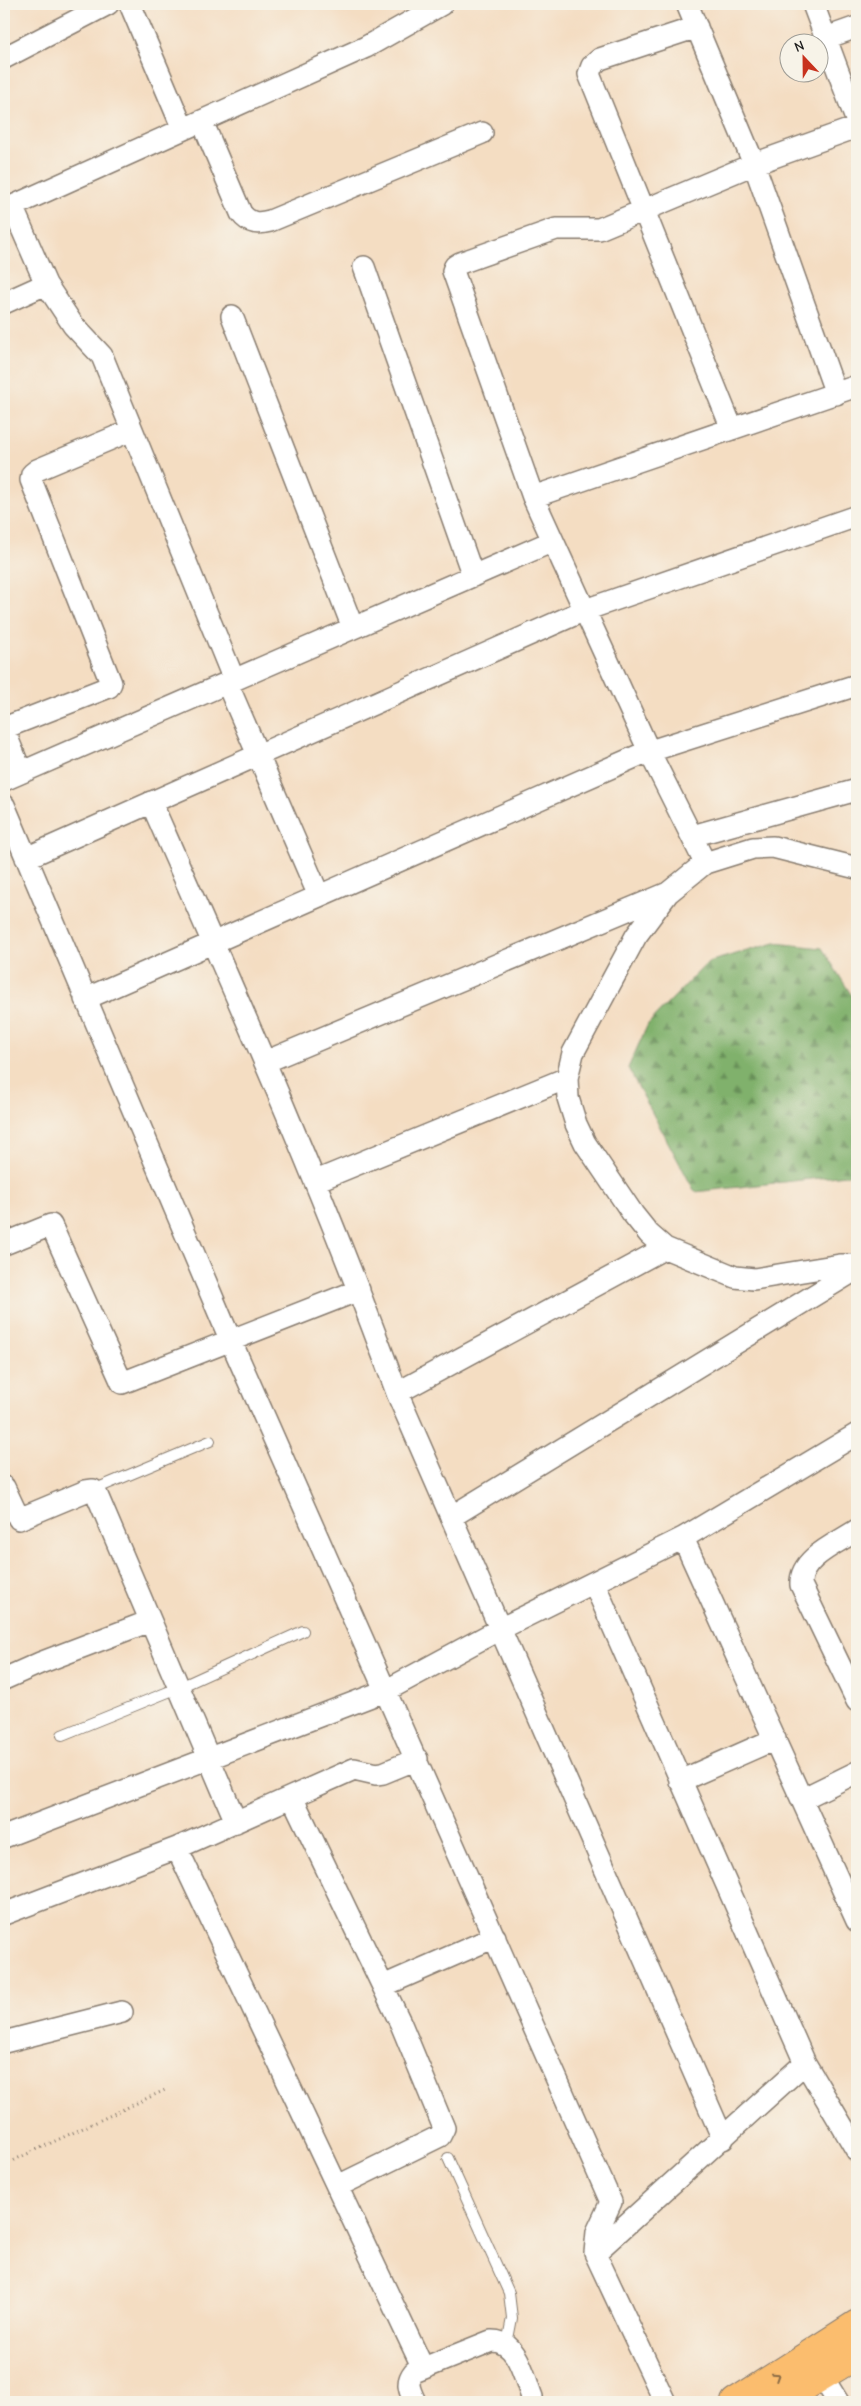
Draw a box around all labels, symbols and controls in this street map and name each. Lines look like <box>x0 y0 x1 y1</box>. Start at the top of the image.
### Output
north arrow <box>778 32 828 82</box>
text: N <box>792 37 807 56</box>
one-way arrow <box>771 2373 780 2382</box>

